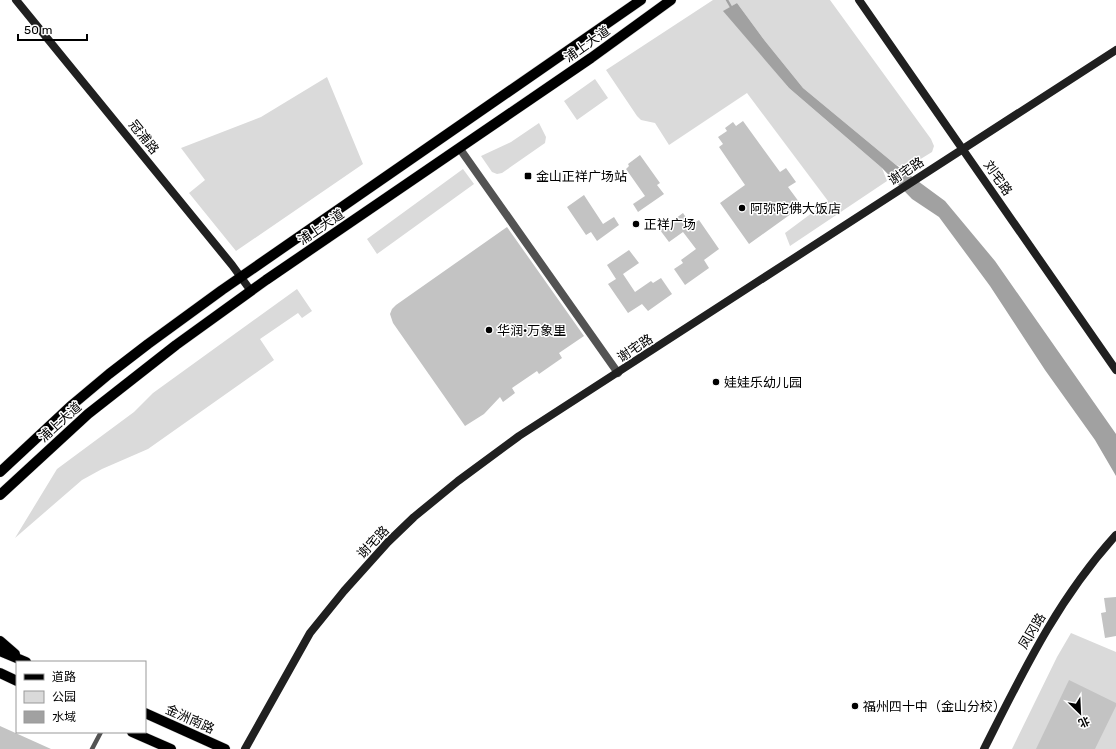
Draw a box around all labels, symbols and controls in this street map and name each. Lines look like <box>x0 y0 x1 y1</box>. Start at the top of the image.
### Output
scale bar <box>18 16 87 42</box>
text: 50 m <box>24 23 52 37</box>
street label: 浦上大道 <box>561 23 613 65</box>
street label: 冠浦路 <box>126 117 162 157</box>
street label: 谢宅路 <box>886 154 926 188</box>
street label: 刘宅路 <box>981 158 1015 198</box>
place label: 金山正祥广场站 <box>536 169 627 184</box>
marker: 金山正祥广场站 <box>523 171 533 181</box>
place label: 阿弥陀佛大饭店 <box>750 201 841 216</box>
marker: 阿弥陀佛大饭店 <box>737 203 747 213</box>
street label: 浦上大道 <box>295 206 347 248</box>
place label: 正祥广场 <box>644 217 696 232</box>
marker: 正祥广场 <box>631 219 641 229</box>
place label: 华润·万象里 <box>497 323 566 338</box>
marker: 华润·万象里 <box>484 325 494 335</box>
street label: 谢宅路 <box>615 331 655 365</box>
place label: 娃娃乐幼儿园 <box>724 375 802 390</box>
marker: 娃娃乐幼儿园 <box>711 377 721 387</box>
street label: 浦上大道 <box>36 399 84 445</box>
street label: 谢宅路 <box>354 523 392 561</box>
street label: 凤冈路 <box>1016 610 1048 652</box>
legend <box>16 661 146 733</box>
text: 道路 <box>52 670 76 684</box>
text: 公园 <box>52 690 76 704</box>
north arrow <box>1060 693 1100 733</box>
place label: 福州四十中（金山分校） <box>863 699 1006 714</box>
marker: 福州四十中（金山分校） <box>850 701 860 711</box>
street label: 金洲南路 <box>163 702 217 736</box>
text: 水域 <box>52 710 76 724</box>
text: 北 <box>1076 714 1092 730</box>

